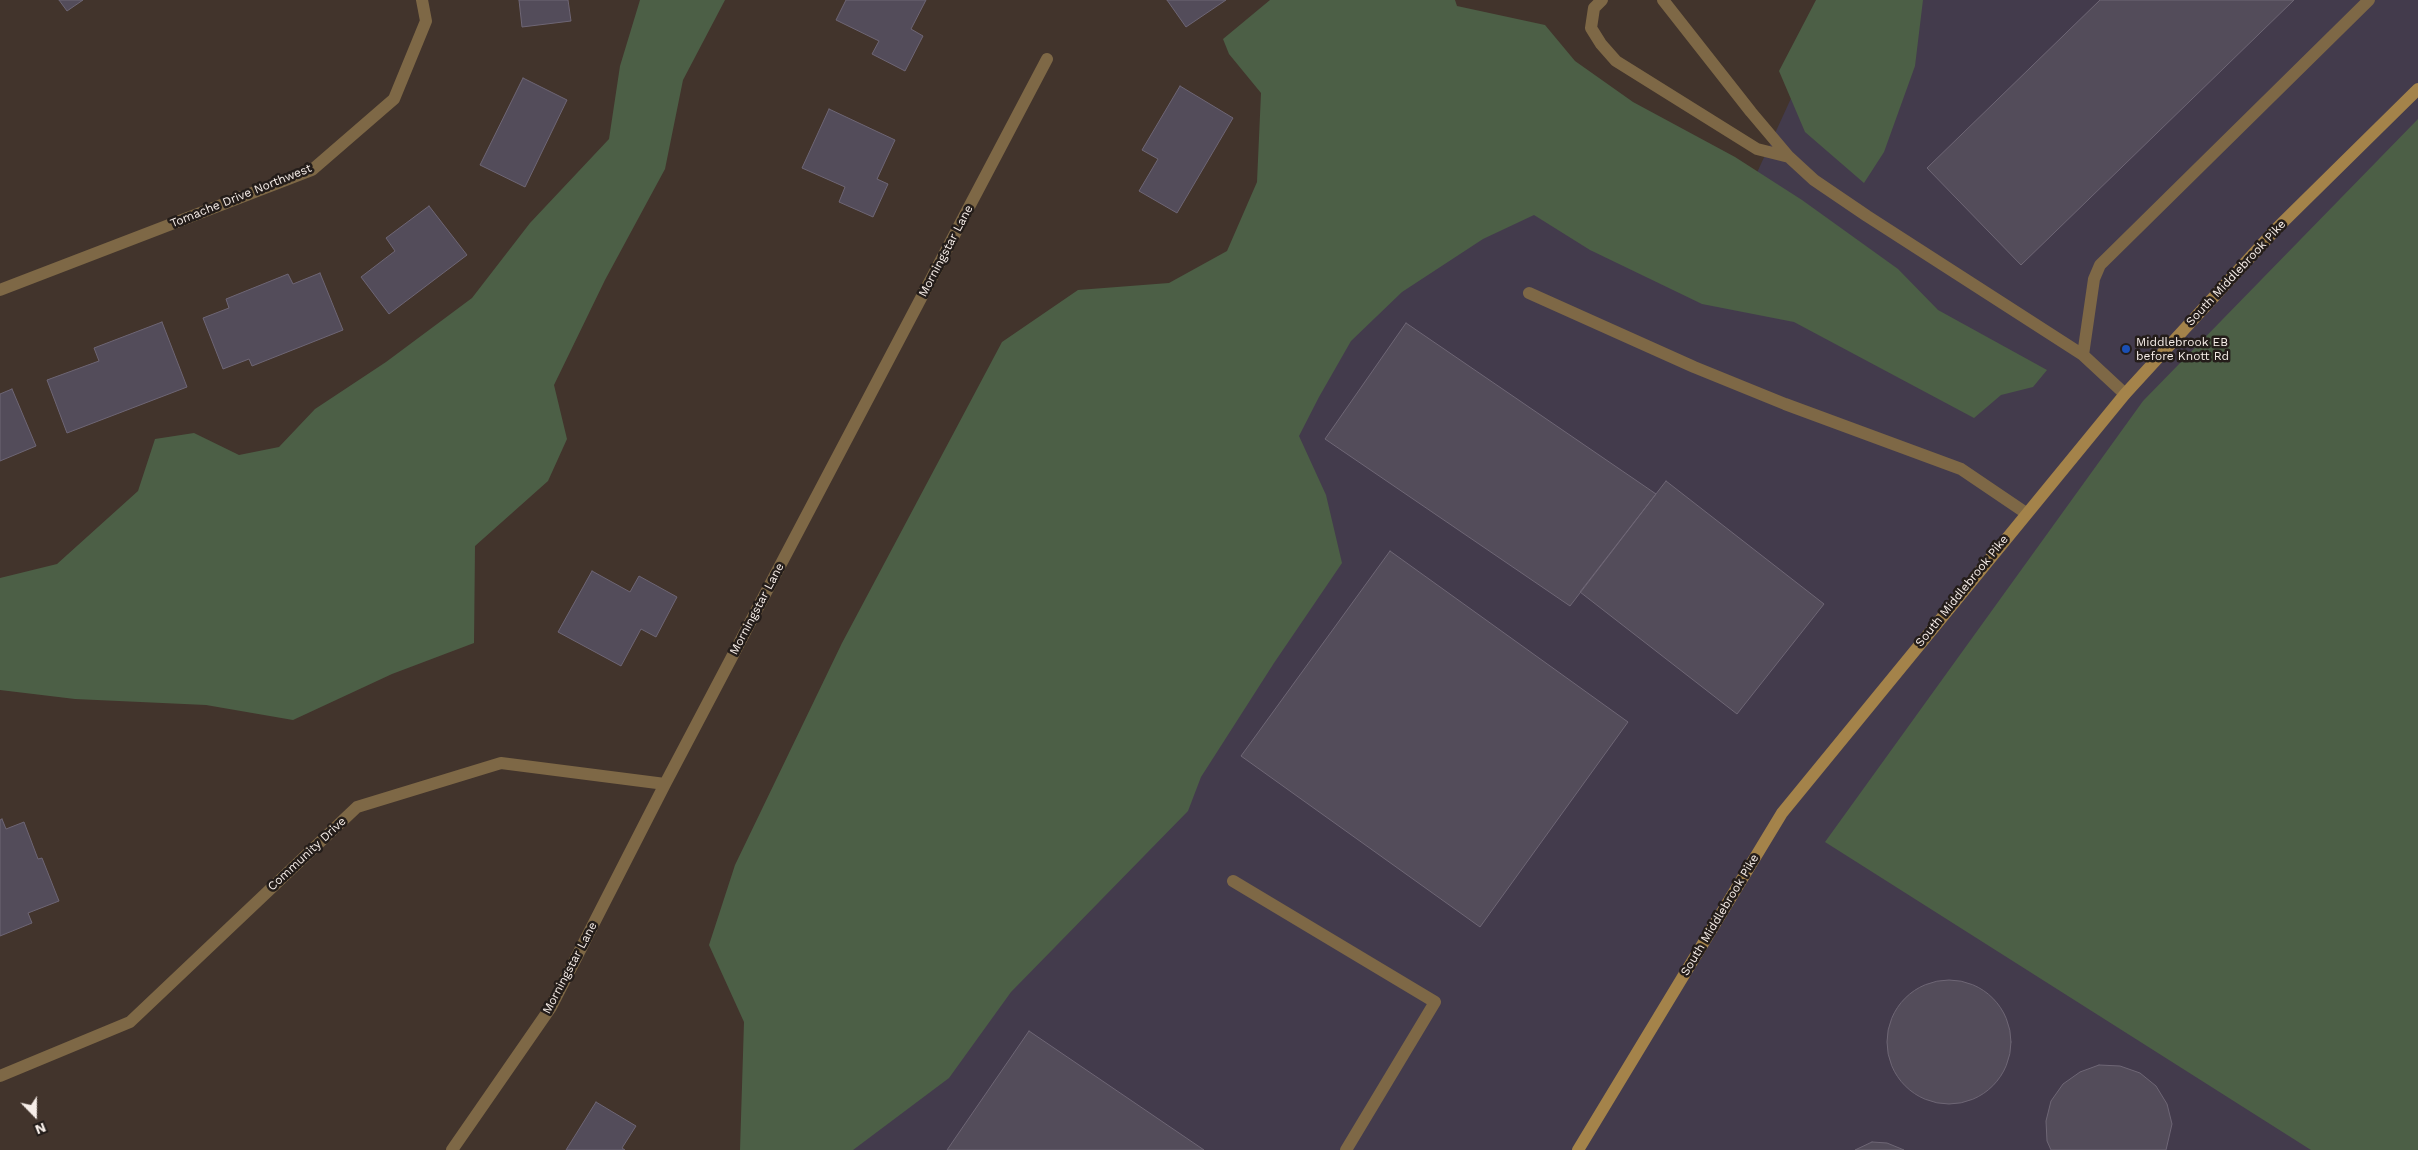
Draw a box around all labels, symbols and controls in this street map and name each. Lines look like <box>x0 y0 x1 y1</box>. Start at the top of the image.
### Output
street label: Tomache Drive Northwest <box>168 161 314 231</box>
street label: Morningstar Lane <box>916 203 976 299</box>
street label: South Middlebrook Pike <box>2183 217 2289 329</box>
place label: Middlebrook EB before Knott Rd <box>2136 335 2229 363</box>
marker: Middlebrook EB before Knott Rd <box>2120 343 2132 355</box>
street label: South Middlebrook Pike <box>1913 532 2011 650</box>
street label: Morningstar Lane <box>727 561 787 657</box>
street label: Community Drive <box>265 814 349 894</box>
street label: South Middlebrook Pike <box>1678 852 1762 978</box>
street label: Morningstar Lane <box>540 920 600 1016</box>
north arrow <box>10 1090 60 1140</box>
text: N <box>33 1120 48 1138</box>

